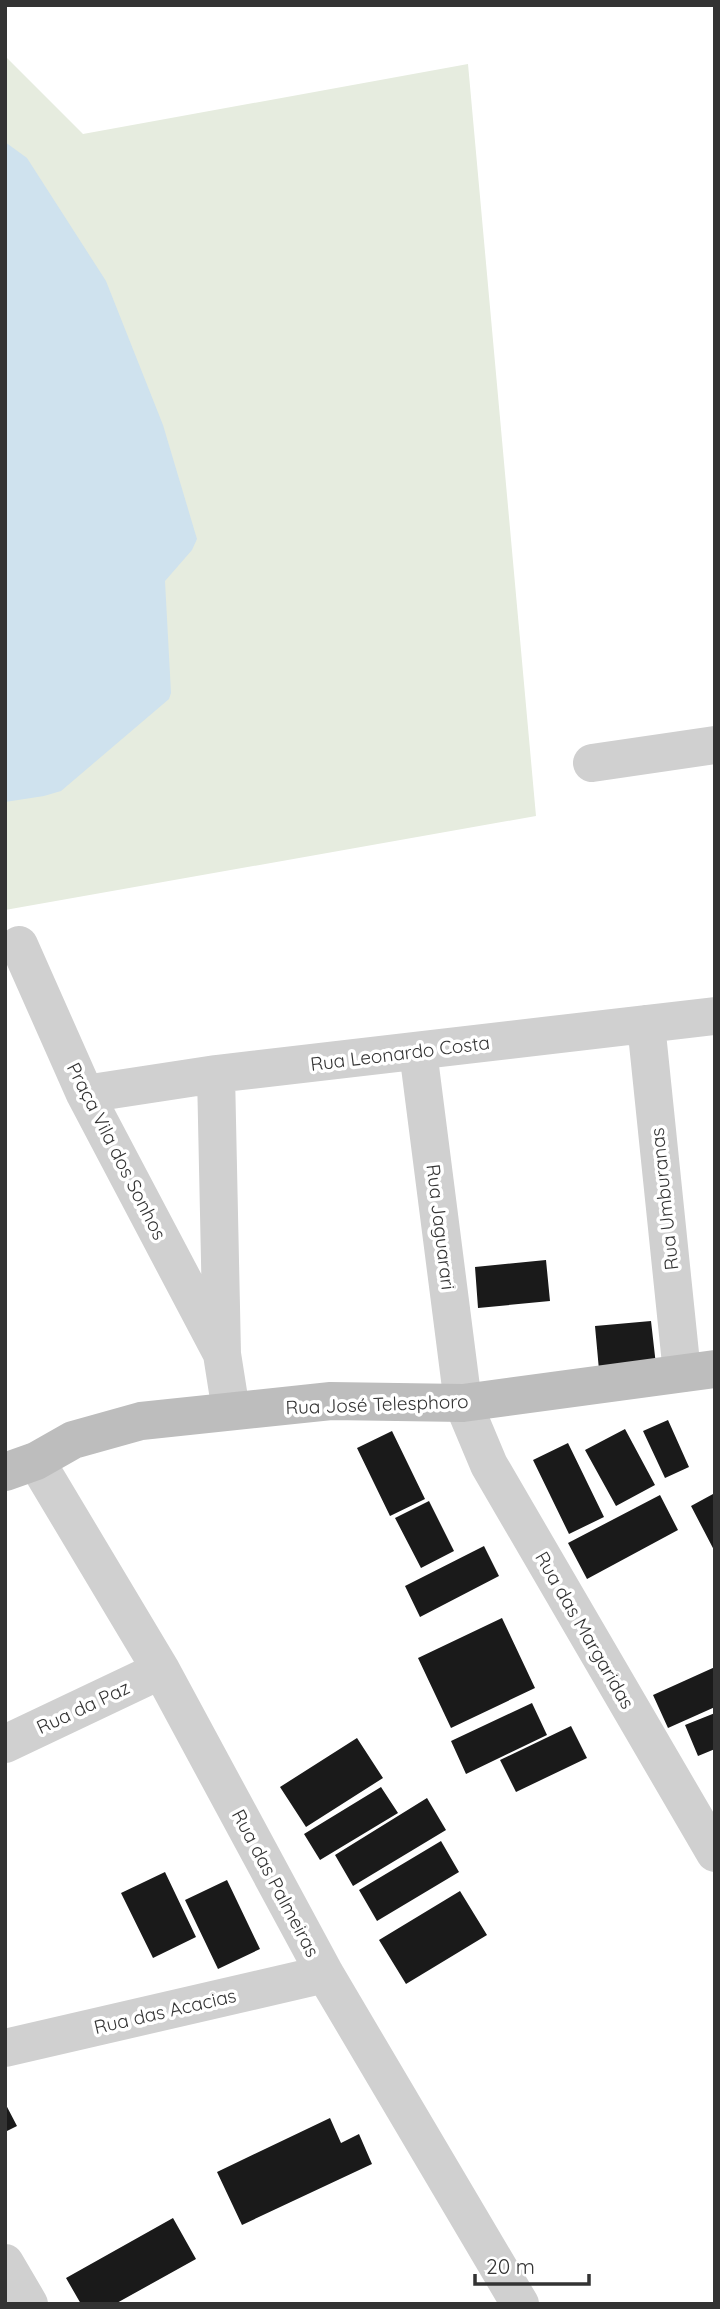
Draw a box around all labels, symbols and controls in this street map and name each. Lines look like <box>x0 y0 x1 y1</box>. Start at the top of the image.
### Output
street label: Rua Leonardo Costa <box>309 1030 491 1076</box>
street label: Praça Vila dos Sonhos <box>62 1058 172 1244</box>
street label: Rua Umburanas <box>645 1126 683 1271</box>
street label: Rua Jaguarari <box>421 1163 461 1291</box>
street label: Rua José Telesphoro <box>285 1389 469 1419</box>
street label: Rua das Margaridas <box>530 1547 640 1713</box>
street label: Rua da Paz <box>33 1675 133 1739</box>
street label: Rua das Palmeiras <box>227 1805 325 1961</box>
street label: Rua das Acacias <box>92 1983 239 2039</box>
scale bar <box>475 2242 589 2286</box>
text: 20 m <box>486 2253 535 2279</box>

